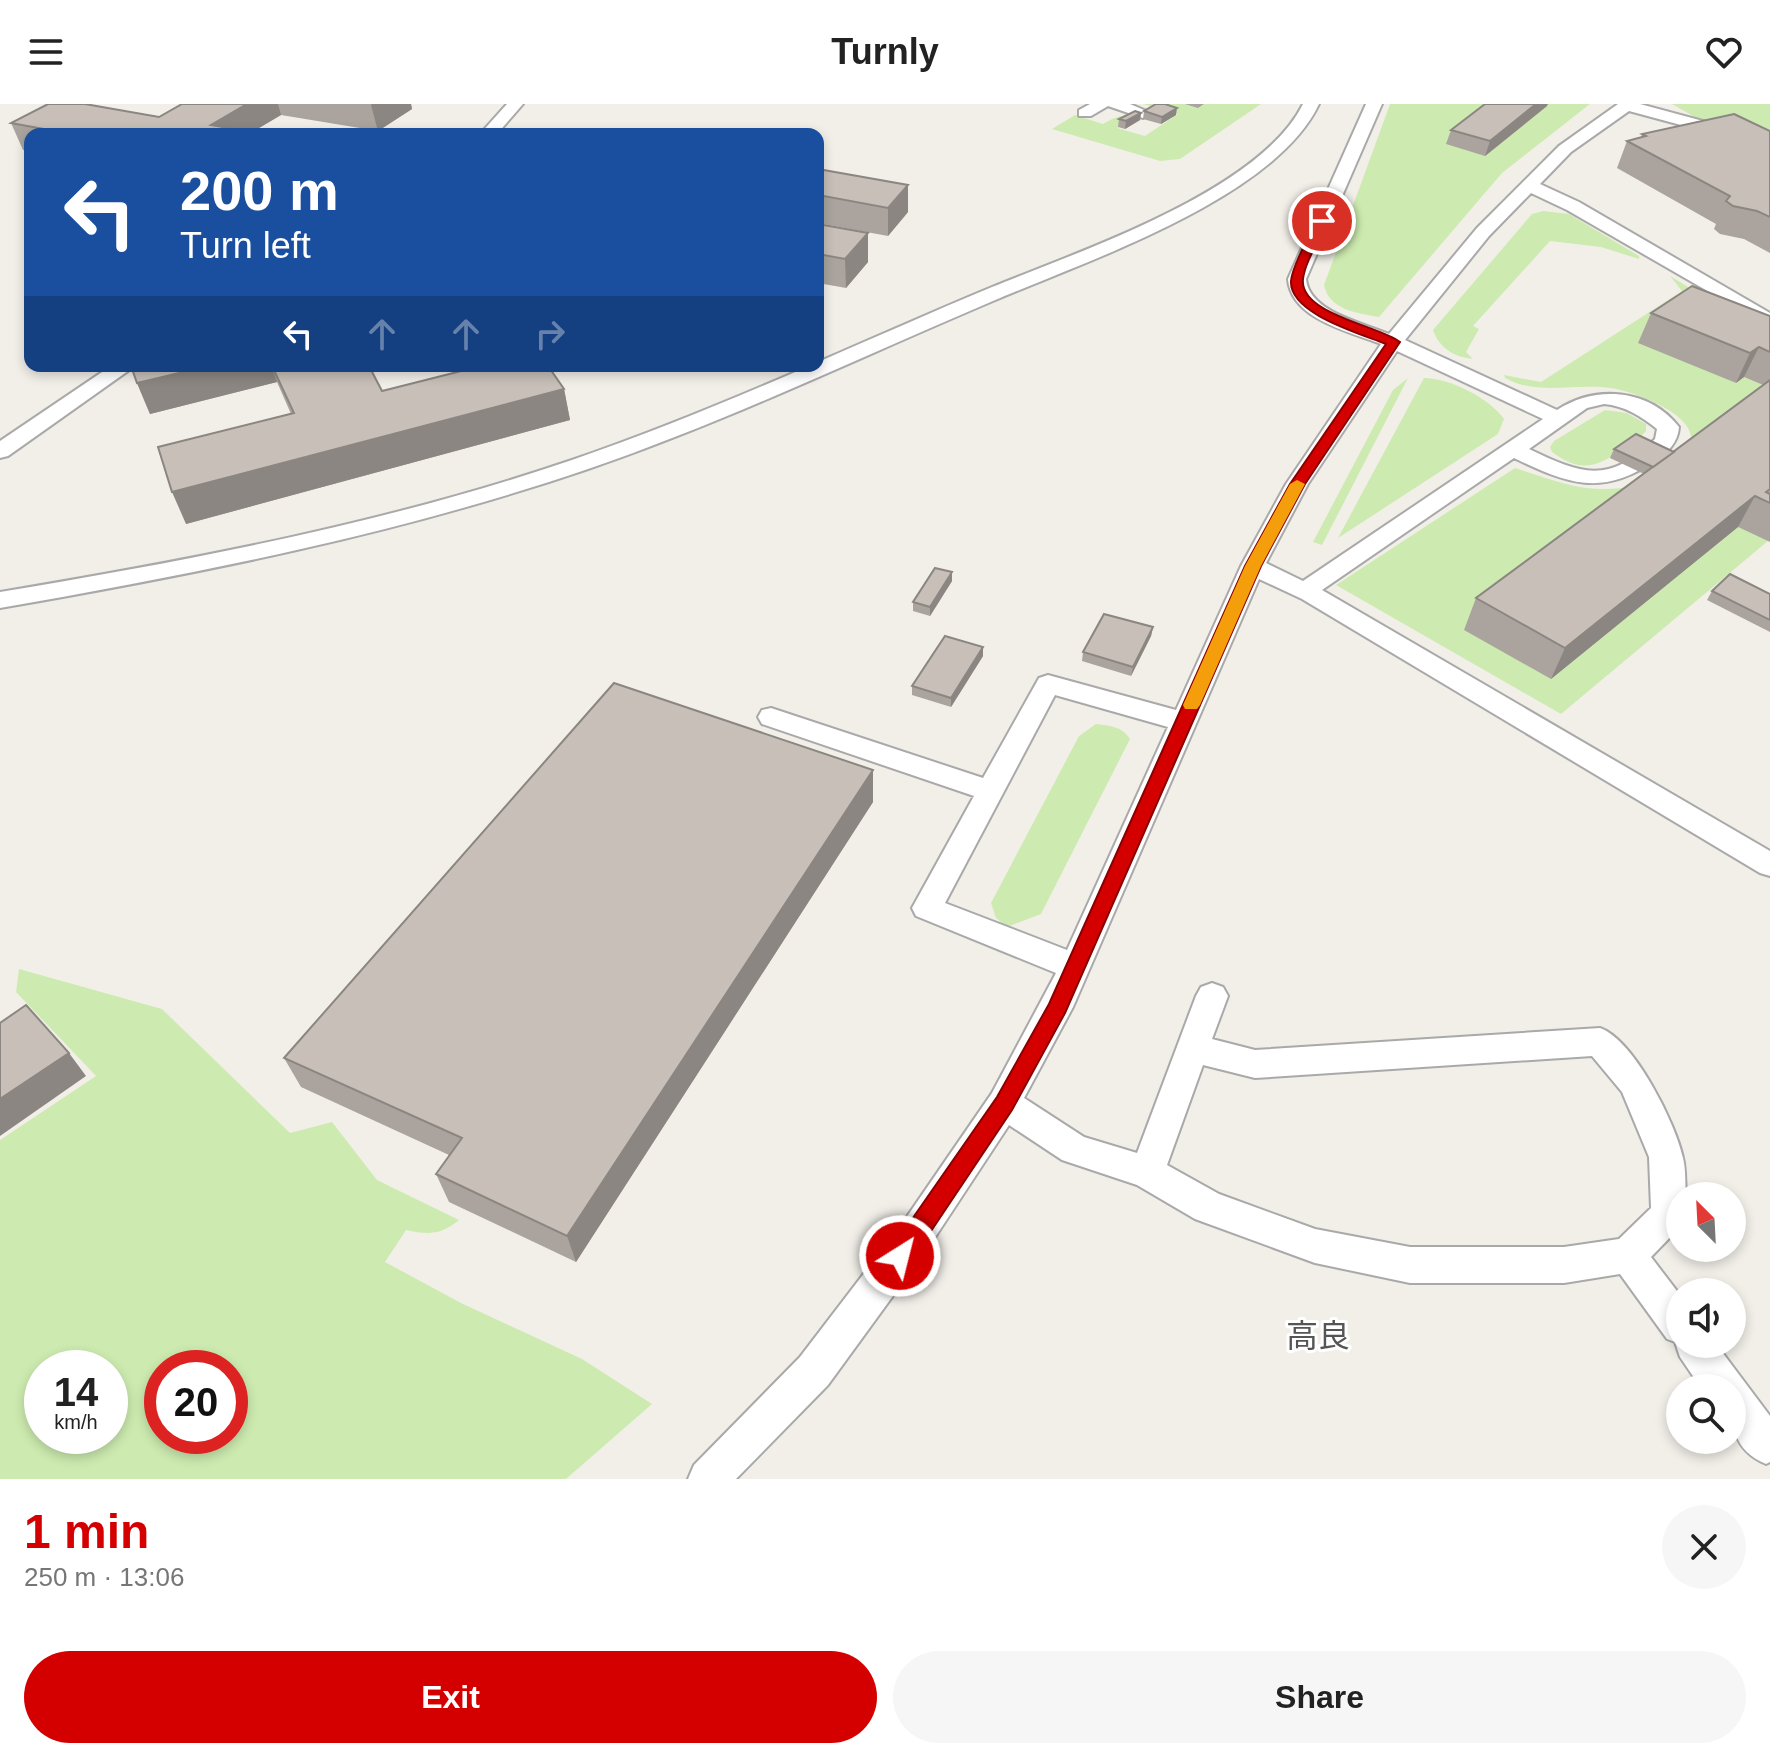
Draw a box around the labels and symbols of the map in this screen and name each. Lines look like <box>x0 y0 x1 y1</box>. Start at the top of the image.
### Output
pin <box>1288 187 1356 255</box>
north arrow <box>1666 1182 1746 1262</box>
position arrow <box>858 1214 942 1298</box>
district label: 高良 <box>1286 1318 1350 1354</box>
speed limit sign: 20 <box>144 1350 248 1454</box>

